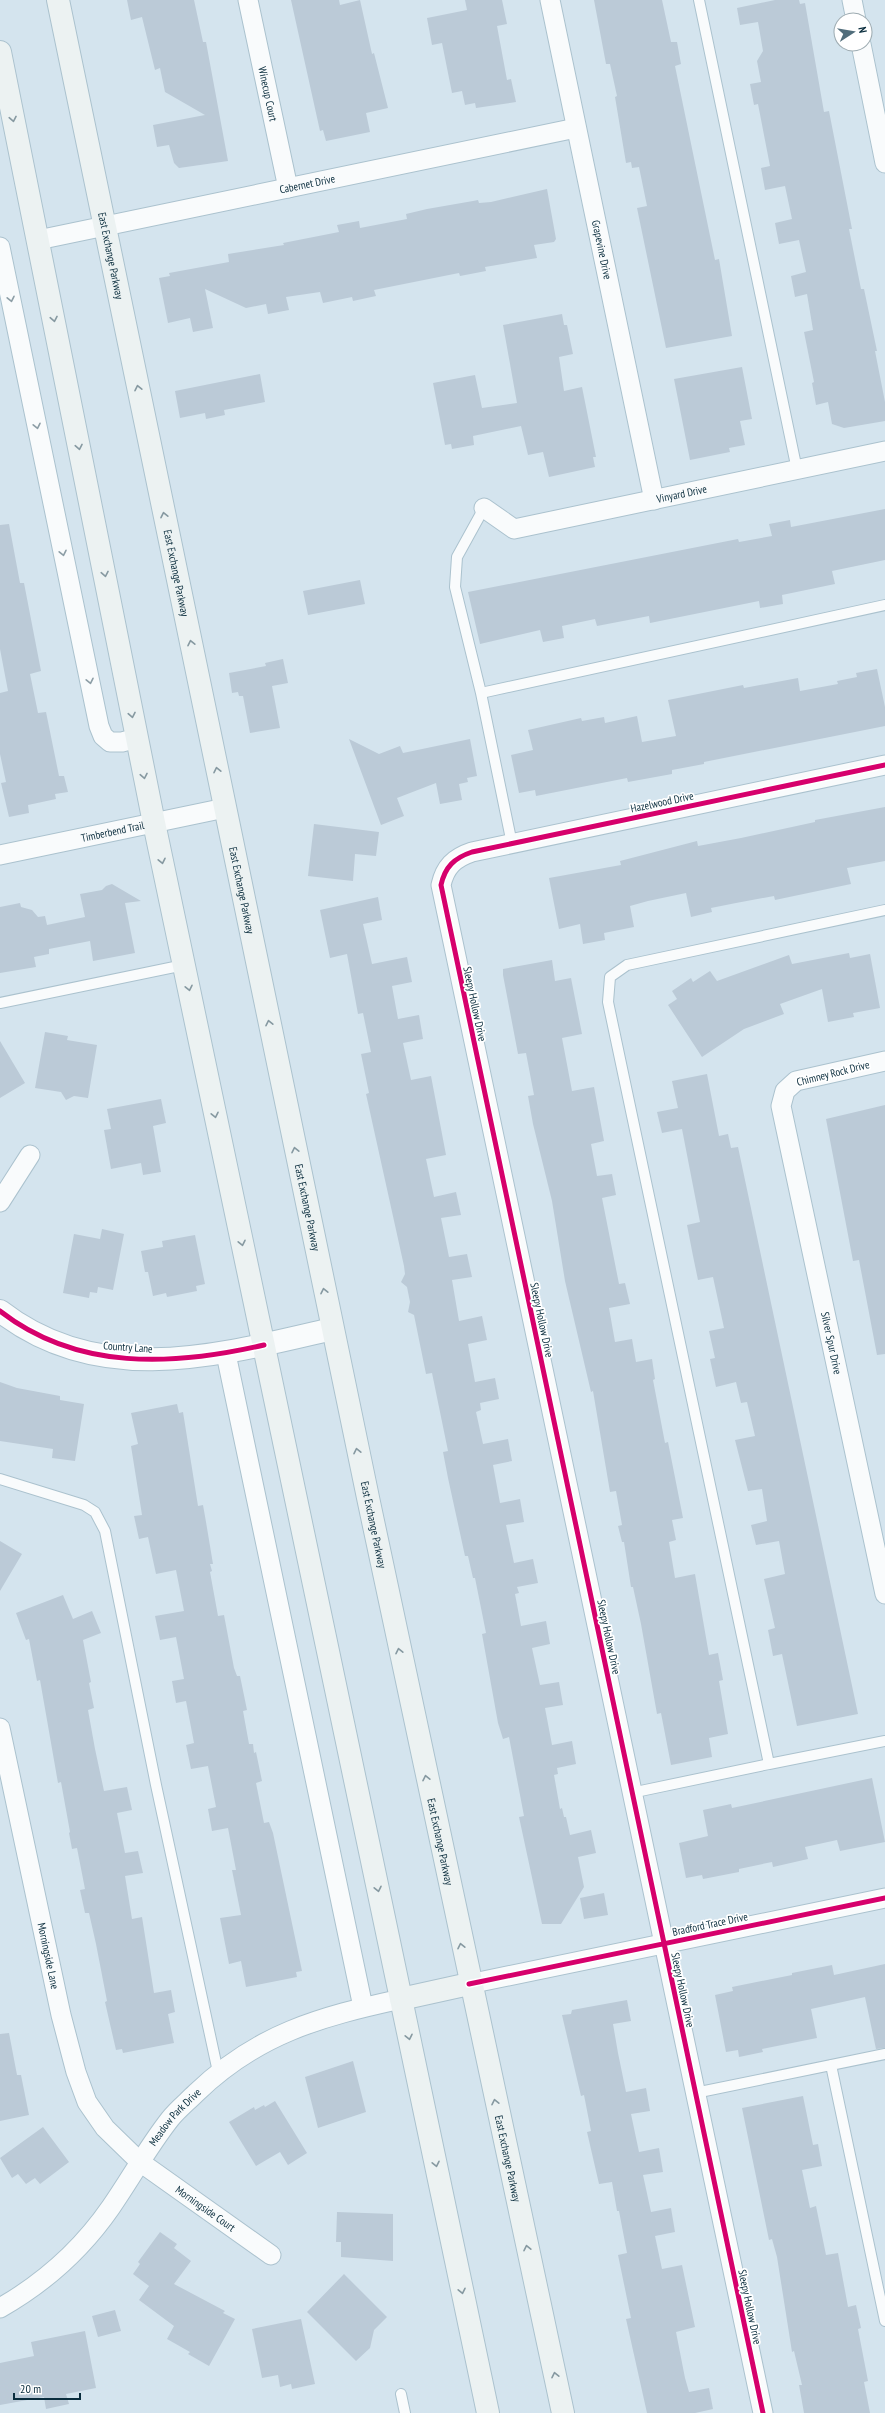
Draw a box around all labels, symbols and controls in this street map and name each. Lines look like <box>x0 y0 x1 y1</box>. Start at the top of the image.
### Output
north arrow <box>833 12 873 52</box>
text: N <box>855 26 870 34</box>
street label: Winecup Court <box>255 65 281 123</box>
one-way arrow <box>9 116 17 122</box>
street label: Cabernet Drive <box>278 171 337 197</box>
street label: East Exchange Parkway <box>95 211 127 301</box>
street label: Grapevine Drive <box>589 219 615 281</box>
one-way arrow <box>6 295 14 302</box>
one-way arrow <box>49 316 57 322</box>
one-way arrow <box>135 385 143 391</box>
one-way arrow <box>32 423 41 429</box>
one-way arrow <box>74 443 83 450</box>
street label: Vinyard Drive <box>654 482 709 506</box>
one-way arrow <box>161 512 169 518</box>
street label: East Exchange Parkway <box>161 528 192 619</box>
one-way arrow <box>59 550 67 556</box>
one-way arrow <box>100 571 108 577</box>
one-way arrow <box>187 639 195 646</box>
one-way arrow <box>85 677 93 684</box>
one-way arrow <box>128 712 136 718</box>
one-way arrow <box>213 767 221 773</box>
one-way arrow <box>140 773 148 779</box>
street label: Hazelwood Drive <box>629 788 695 816</box>
street label: Timberbend Trail <box>80 818 146 845</box>
street label: East Exchange Parkway <box>226 846 258 936</box>
one-way arrow <box>157 858 165 864</box>
street label: Sleepy Hollow Drive <box>460 965 490 1043</box>
one-way arrow <box>184 985 192 991</box>
one-way arrow <box>265 1019 274 1026</box>
street label: Chimney Rock Drive <box>795 1057 871 1089</box>
one-way arrow <box>211 1112 219 1119</box>
one-way arrow <box>292 1147 300 1153</box>
street label: East Exchange Parkway <box>292 1163 324 1253</box>
one-way arrow <box>238 1239 246 1246</box>
street label: Sleepy Hollow Drive <box>527 1281 557 1359</box>
one-way arrow <box>321 1288 329 1294</box>
street label: Silver Spur Drive <box>818 1311 845 1376</box>
street label: Country Lane <box>103 1338 154 1356</box>
one-way arrow <box>354 1448 362 1455</box>
street label: East Exchange Parkway <box>358 1480 390 1570</box>
street label: Sleepy Hollow Drive <box>594 1598 624 1676</box>
one-way arrow <box>396 1647 404 1654</box>
one-way arrow <box>422 1775 431 1781</box>
street label: East Exchange Parkway <box>424 1797 457 1887</box>
one-way arrow <box>373 1886 381 1892</box>
street label: Bradford Trace Drive <box>671 1909 749 1939</box>
street label: Morningside Lane <box>35 1921 62 1991</box>
one-way arrow <box>458 1943 466 1949</box>
street label: Sleepy Hollow Drive <box>668 1951 698 2029</box>
one-way arrow <box>404 2034 412 2040</box>
street label: Meadow Park Drive <box>146 2085 204 2149</box>
one-way arrow <box>492 2098 500 2105</box>
street label: East Exchange Parkway <box>492 2114 524 2204</box>
one-way arrow <box>431 2161 439 2167</box>
street label: Morningside Court <box>173 2183 238 2234</box>
one-way arrow <box>523 2245 531 2251</box>
street label: Sleepy Hollow Drive <box>735 2268 765 2346</box>
one-way arrow <box>458 2288 466 2295</box>
one-way arrow <box>551 2372 559 2378</box>
scale bar <box>14 2375 80 2401</box>
text: 20 m <box>20 2381 41 2396</box>

